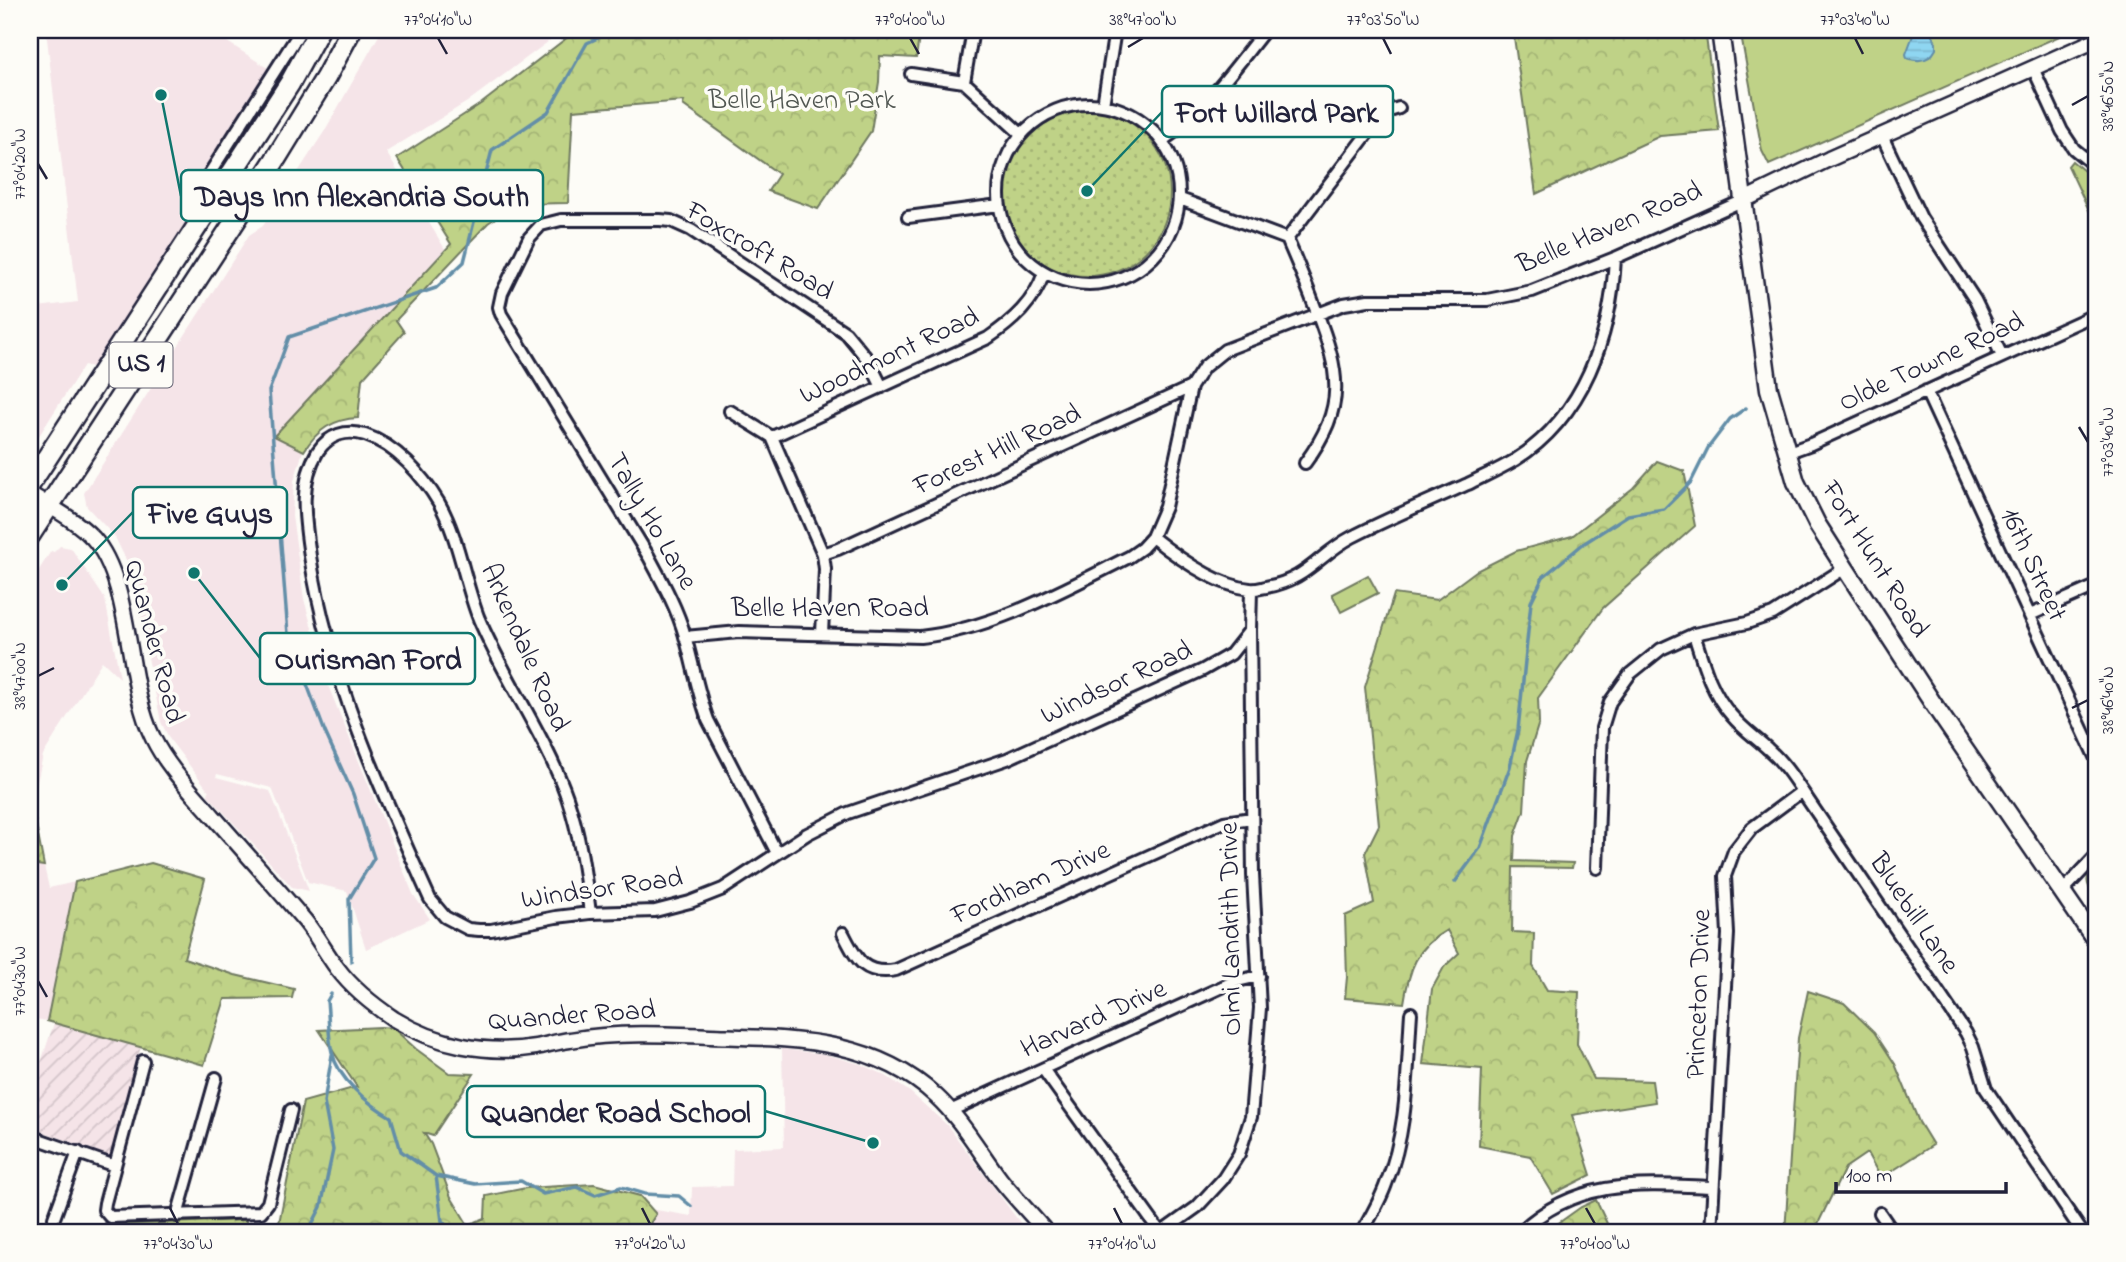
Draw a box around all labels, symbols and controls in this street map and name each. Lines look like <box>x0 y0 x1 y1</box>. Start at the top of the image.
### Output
text: 77°04'10"W <box>404 8 472 34</box>
text: 77°04'00"W <box>875 8 945 34</box>
text: 38°47'00"N <box>1109 8 1177 34</box>
text: 77°03'50"W <box>1347 8 1420 34</box>
text: 77°03'40"W <box>1820 8 1890 34</box>
text: 38°46'50"N <box>2096 61 2122 131</box>
park label: Belle Haven Park <box>707 81 896 122</box>
callout: Fort Willard Park <box>1162 86 1393 137</box>
text: Fort Willard Park <box>1173 93 1380 137</box>
text: 77°04'20"W <box>8 128 34 200</box>
callout: Days Inn Alexandria South <box>181 170 543 221</box>
street label: Belle Haven Road <box>1510 171 1709 287</box>
text: Days Inn Alexandria South <box>193 177 529 221</box>
street label: Foxcroft Road <box>676 191 841 313</box>
street label: Woodmont Road <box>793 297 987 417</box>
street label: Olde Towne Road <box>1832 302 2032 424</box>
road number: US 1 <box>110 342 172 388</box>
street label: Forest Hill Road <box>907 394 1089 508</box>
text: 77°03'40"W <box>2096 407 2122 477</box>
street label: Tally Ho Lane <box>595 446 707 599</box>
street label: Fort Hunt Road <box>1809 473 1939 647</box>
callout: Five Guys <box>133 487 287 538</box>
text: Five Guys <box>145 494 273 538</box>
street label: 16th Street <box>1988 501 2076 629</box>
street label: Quander Road <box>111 556 195 729</box>
street label: Arkendale Road <box>469 557 580 739</box>
street label: Belle Haven Road <box>730 589 929 630</box>
street label: Windsor Road <box>1034 631 1200 737</box>
callout: Ourisman Ford <box>260 633 475 684</box>
text: Ourisman Ford <box>274 640 462 684</box>
text: 38°47'00"N <box>8 642 34 710</box>
text: 38°46'40"N <box>2096 666 2122 734</box>
street label: Olmi Landrith Drive <box>1210 821 1254 1036</box>
street label: Fordham Drive <box>944 830 1118 938</box>
street label: Bluebill Lane <box>1857 844 1969 983</box>
street label: Windsor Road <box>518 858 686 922</box>
street label: Princeton Drive <box>1677 908 1723 1080</box>
text: 77°04'30"W <box>8 946 34 1016</box>
street label: Harvard Drive <box>1014 969 1174 1070</box>
street label: Quander Road <box>487 991 657 1043</box>
callout: Quander Road School <box>467 1086 765 1137</box>
text: Quander Road School <box>481 1093 751 1137</box>
scale bar <box>1836 1150 2005 1194</box>
text: 100 m <box>1846 1162 1892 1192</box>
text: 77°04'30"W <box>143 1232 213 1258</box>
text: 77°04'20"W <box>614 1232 686 1258</box>
text: 77°04'10"W <box>1088 1232 1156 1258</box>
text: 77°04'00"W <box>1560 1232 1630 1258</box>

